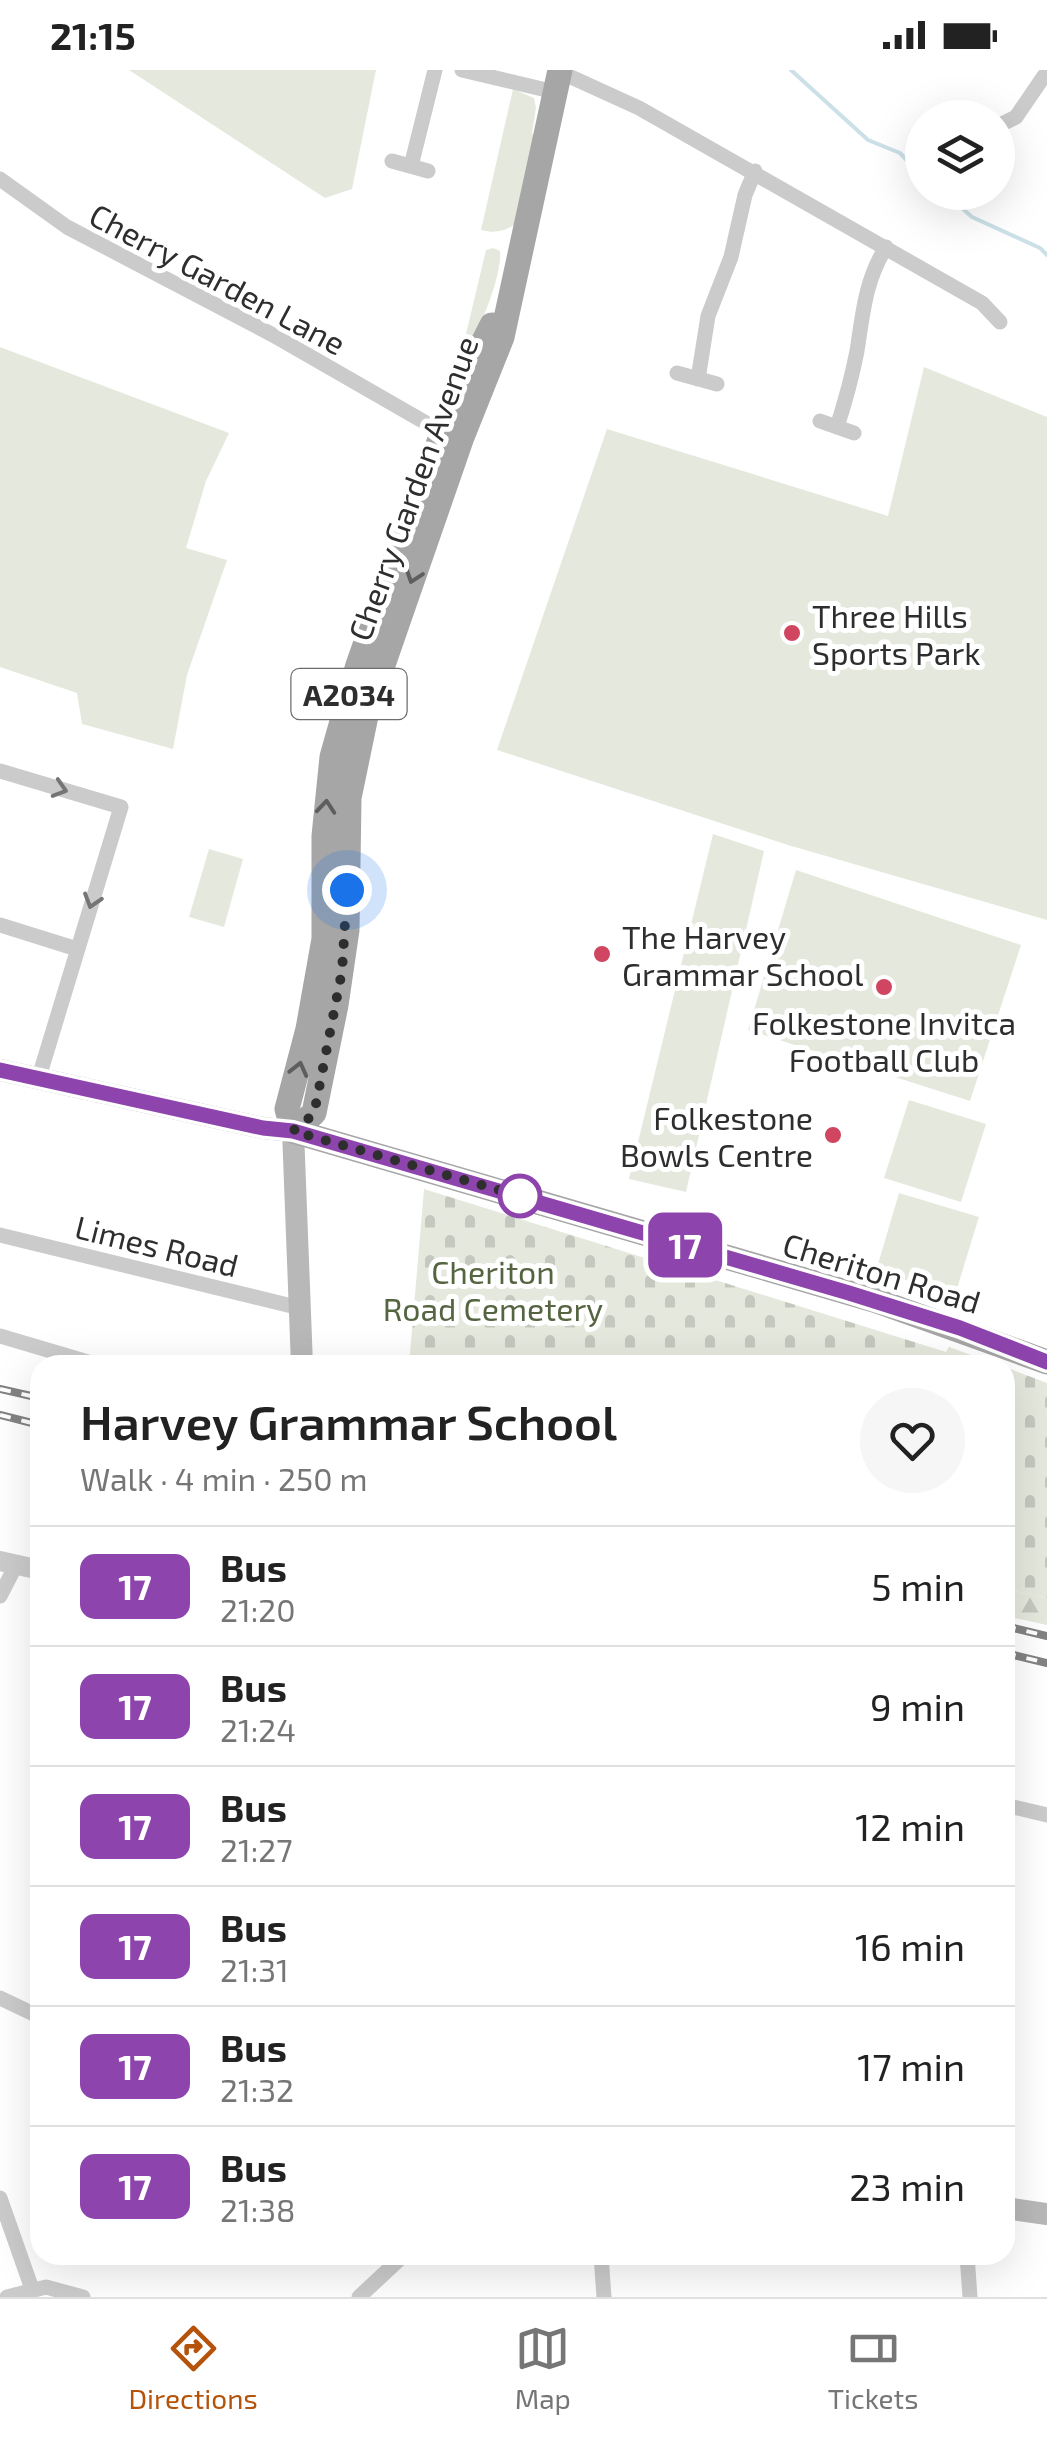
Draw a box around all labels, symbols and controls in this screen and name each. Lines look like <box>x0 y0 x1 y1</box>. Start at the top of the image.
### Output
text: 21:15 <box>50 12 136 58</box>
map controls <box>905 100 1015 210</box>
button: layers <box>905 100 1015 210</box>
street label: Cherry Garden Lane <box>84 194 352 362</box>
street label: Cherry Garden Avenue <box>339 331 485 645</box>
one-way arrow <box>405 566 425 583</box>
place label: Three Hills Sports Park <box>812 596 981 671</box>
marker: Three Hills Sports Park <box>781 622 803 644</box>
road number: A2034 <box>292 669 406 719</box>
one-way arrow <box>51 778 68 798</box>
one-way arrow <box>315 799 337 815</box>
your location <box>322 865 372 915</box>
one-way arrow <box>83 891 104 908</box>
place label: The Harvey Grammar School <box>622 917 864 992</box>
marker: The Harvey Grammar School <box>591 943 613 965</box>
marker: Folkestone Invitca Football Club <box>873 976 895 998</box>
place label: Folkestone Invitca Football Club <box>752 1003 1016 1078</box>
one-way arrow <box>287 1061 308 1078</box>
place label: Folkestone Bowls Centre <box>620 1098 813 1173</box>
marker: Folkestone Bowls Centre <box>822 1124 844 1146</box>
unlabelled marker <box>499 1175 541 1217</box>
street label: Limes Road <box>72 1206 242 1284</box>
line badge: 17 <box>640 1212 730 1278</box>
text: 17 <box>668 1224 702 1266</box>
street label: Cheriton Road <box>779 1224 985 1320</box>
park label: Cheriton Road Cemetery <box>383 1252 603 1327</box>
button: heart <box>860 1388 965 1493</box>
text: Harvey Grammar School <box>80 1392 617 1450</box>
text: Walk · 4 min · 250 m <box>80 1459 368 1497</box>
text: Bus <box>220 1544 287 1590</box>
text: 5 min <box>871 1563 965 1609</box>
text: 17 <box>118 1565 152 1607</box>
text: 21:20 <box>220 1590 296 1628</box>
text: Bus <box>220 1664 287 1710</box>
text: 9 min <box>870 1683 965 1729</box>
text: 17 <box>118 1685 152 1727</box>
text: 21:24 <box>220 1710 296 1748</box>
text: Bus <box>220 1784 287 1830</box>
text: 12 min <box>855 1803 965 1849</box>
text: 17 <box>118 1805 152 1847</box>
text: 21:27 <box>220 1830 293 1868</box>
text: Bus <box>220 1904 287 1950</box>
text: 16 min <box>855 1923 965 1969</box>
text: 17 <box>118 1925 152 1967</box>
text: 21:31 <box>220 1950 289 1988</box>
text: Bus <box>220 2024 287 2070</box>
text: 17 min <box>857 2043 965 2089</box>
text: 17 <box>118 2045 152 2087</box>
text: 21:32 <box>220 2070 294 2108</box>
text: Bus <box>220 2144 287 2190</box>
text: 23 min <box>849 2163 965 2209</box>
text: 17 <box>118 2165 152 2207</box>
text: 21:38 <box>220 2190 296 2228</box>
tab: Directions <box>129 2321 258 2415</box>
tab: Map <box>515 2321 571 2415</box>
tab: Tickets <box>828 2321 918 2415</box>

